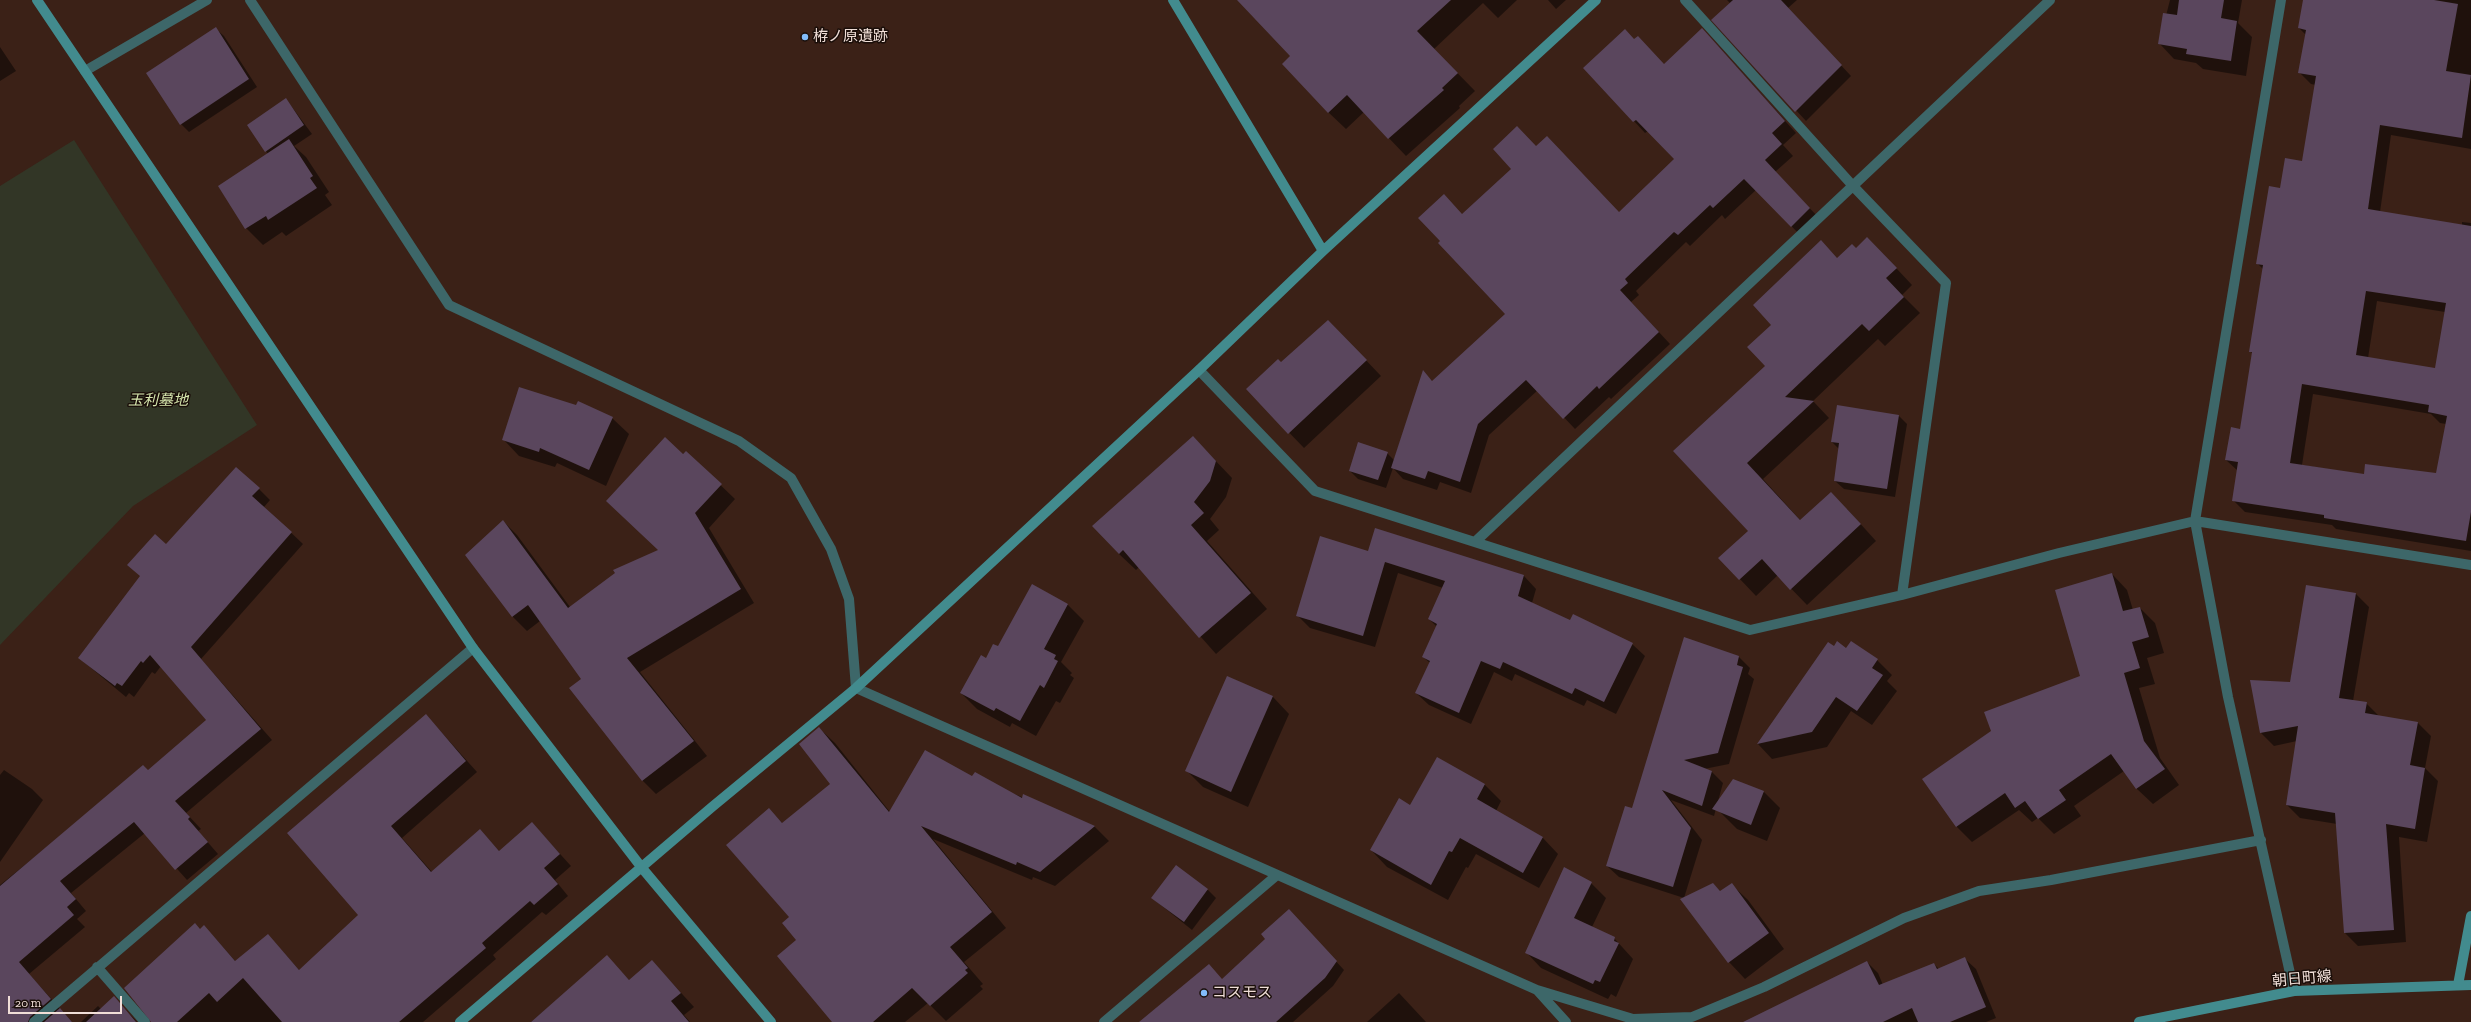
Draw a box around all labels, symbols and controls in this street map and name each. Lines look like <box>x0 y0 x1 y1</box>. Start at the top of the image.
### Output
place label: 栫ノ原遺跡 <box>813 28 888 46</box>
marker: 栫ノ原遺跡 <box>800 32 810 42</box>
park label: 玉利墓地 <box>128 392 188 410</box>
street label: 朝日町線 <box>2271 967 2333 991</box>
place label: コスモス <box>1212 984 1272 1002</box>
scale bar <box>10 988 124 1014</box>
marker: コスモス <box>1199 988 1209 998</box>
text: 20 m <box>15 996 41 1010</box>

